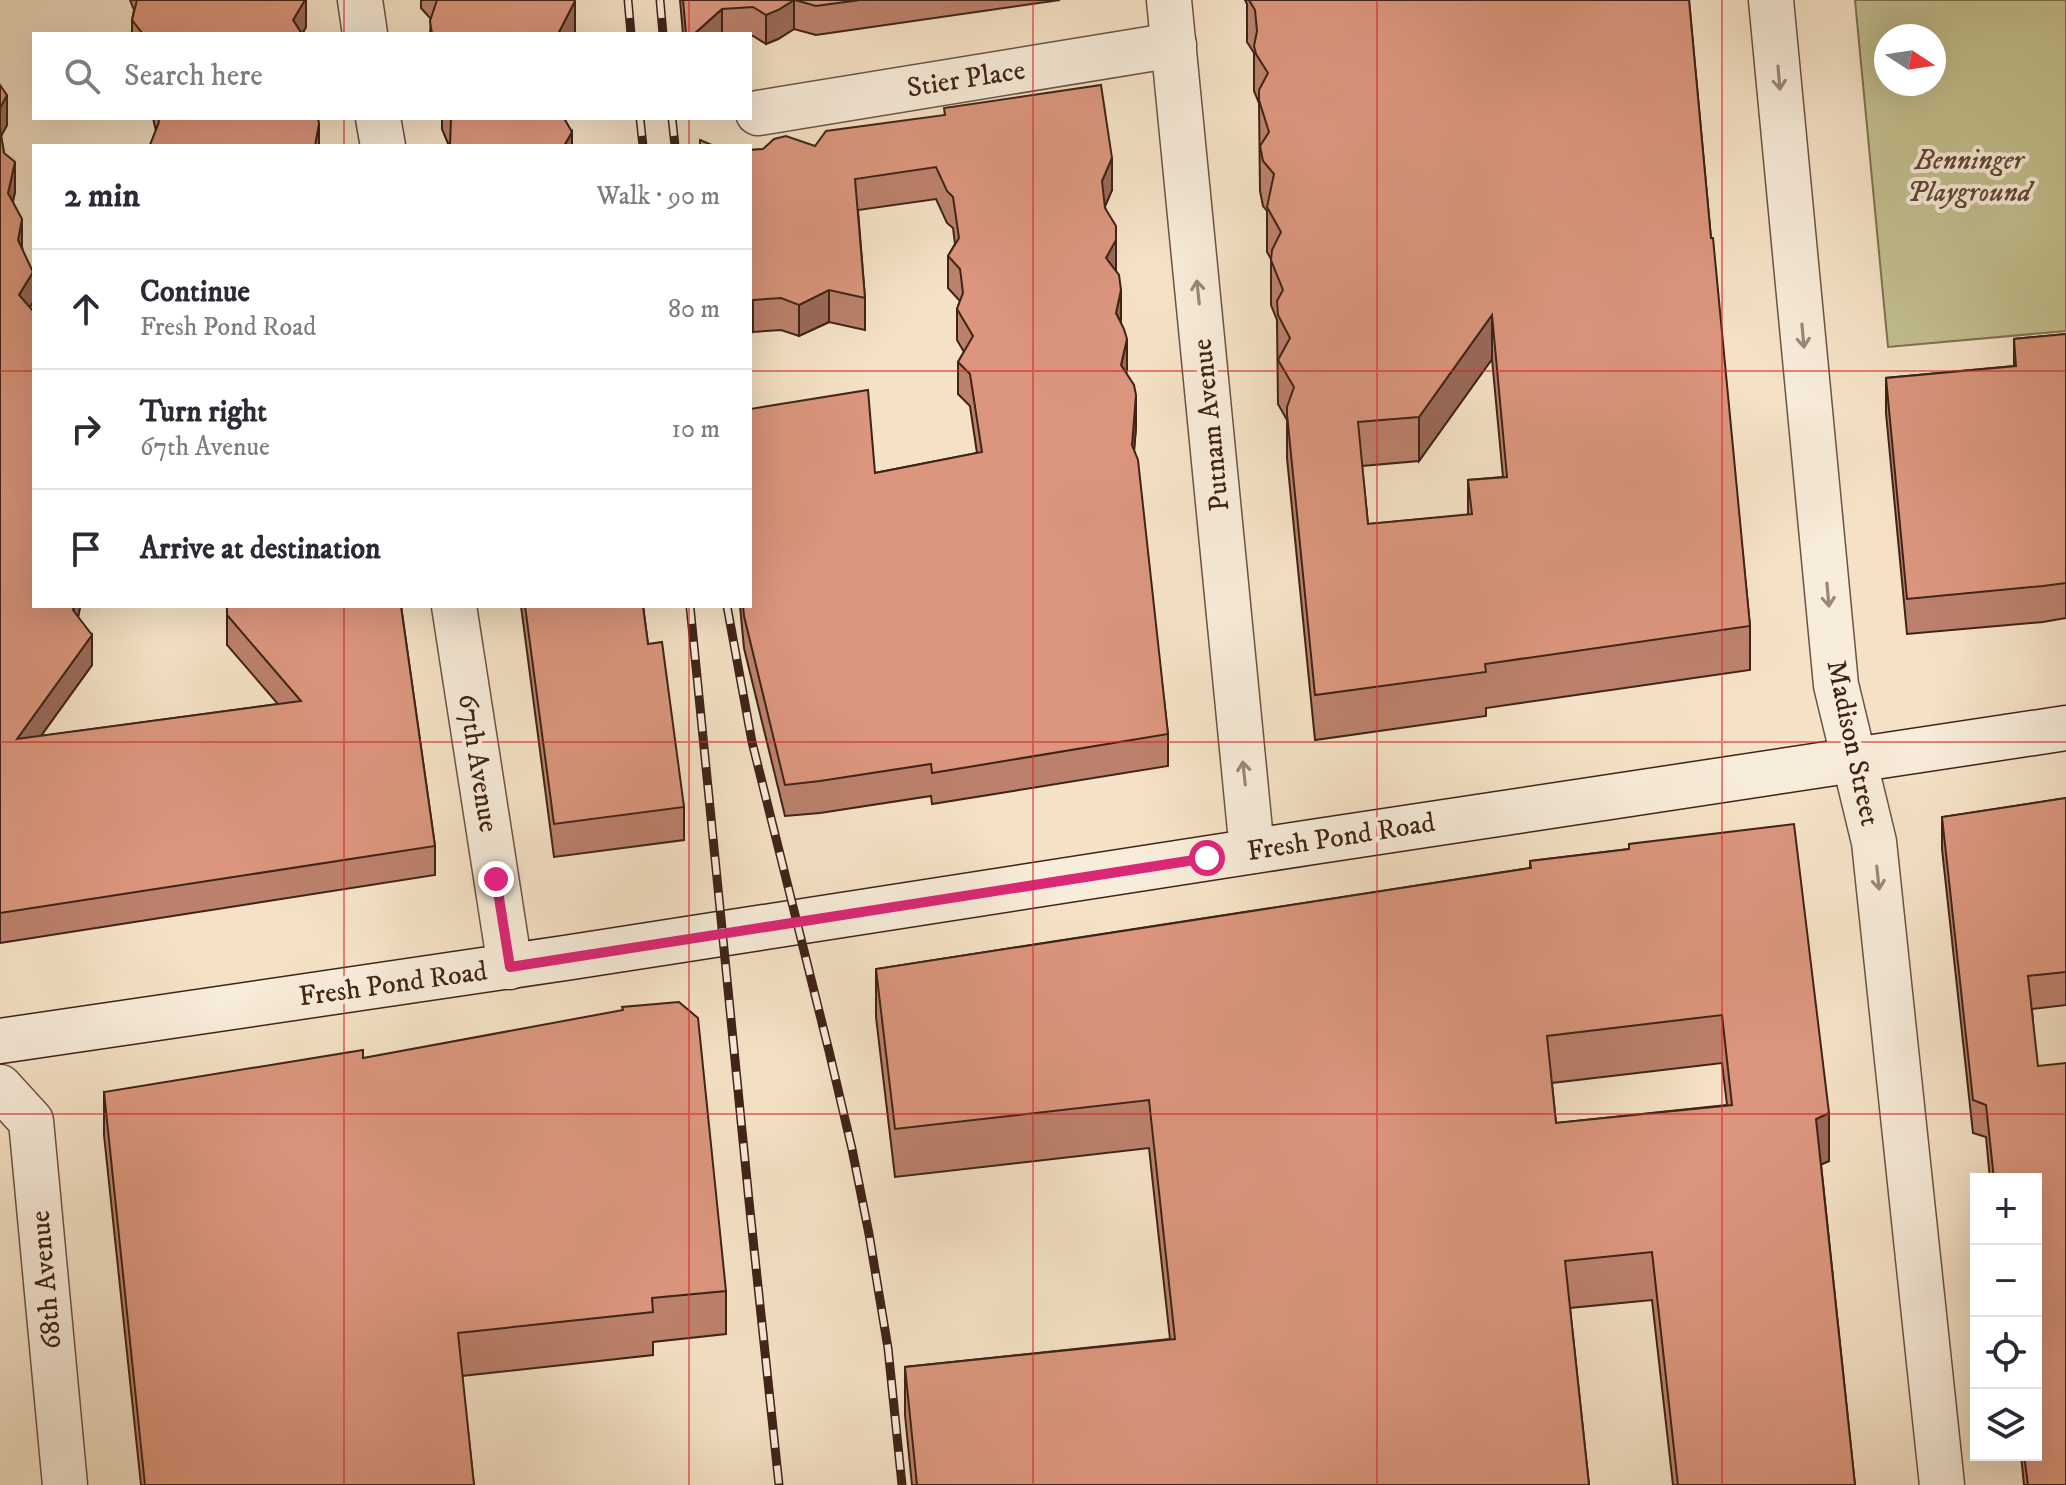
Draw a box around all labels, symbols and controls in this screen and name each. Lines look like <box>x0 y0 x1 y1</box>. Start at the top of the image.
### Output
north arrow <box>1874 24 1946 96</box>
search box <box>32 32 752 120</box>
street label: Stier Place <box>905 52 1027 106</box>
icon: search <box>60 54 104 98</box>
text: Search here <box>124 58 263 95</box>
one-way arrow <box>1771 64 1786 91</box>
park label: Benninger Playground <box>1907 143 2035 210</box>
text: 2 min <box>64 175 140 217</box>
text: Walk · 90 m <box>597 180 720 213</box>
text: Continue <box>140 274 250 311</box>
one-way arrow <box>1190 279 1205 305</box>
icon: ahead <box>64 287 108 331</box>
text: 80 m <box>668 293 720 326</box>
text: Fresh Pond Road <box>140 311 316 344</box>
one-way arrow <box>1796 323 1811 349</box>
street label: Putnam Avenue <box>1185 337 1237 513</box>
text: Turn right <box>140 394 267 431</box>
icon: right <box>64 407 108 451</box>
text: 10 m <box>671 413 720 446</box>
text: 67th Avenue <box>140 431 270 464</box>
icon: arrive <box>64 527 108 571</box>
text: Arrive at destination <box>140 531 381 568</box>
one-way arrow <box>1821 581 1836 608</box>
street label: Madison Street <box>1818 657 1888 829</box>
street label: 67th Avenue <box>450 691 506 835</box>
one-way arrow <box>1237 760 1252 787</box>
street label: Fresh Pond Road <box>1245 805 1437 869</box>
route start <box>1189 840 1225 876</box>
route end <box>478 861 514 897</box>
one-way arrow <box>1871 864 1886 891</box>
street label: Fresh Pond Road <box>297 953 489 1015</box>
map controls <box>1970 1173 2042 1461</box>
button: + <box>1970 1173 2042 1245</box>
street label: 68th Avenue <box>23 1209 69 1351</box>
button: − <box>1970 1245 2042 1317</box>
button: locate <box>1970 1317 2042 1389</box>
button: layers <box>1970 1389 2042 1461</box>

